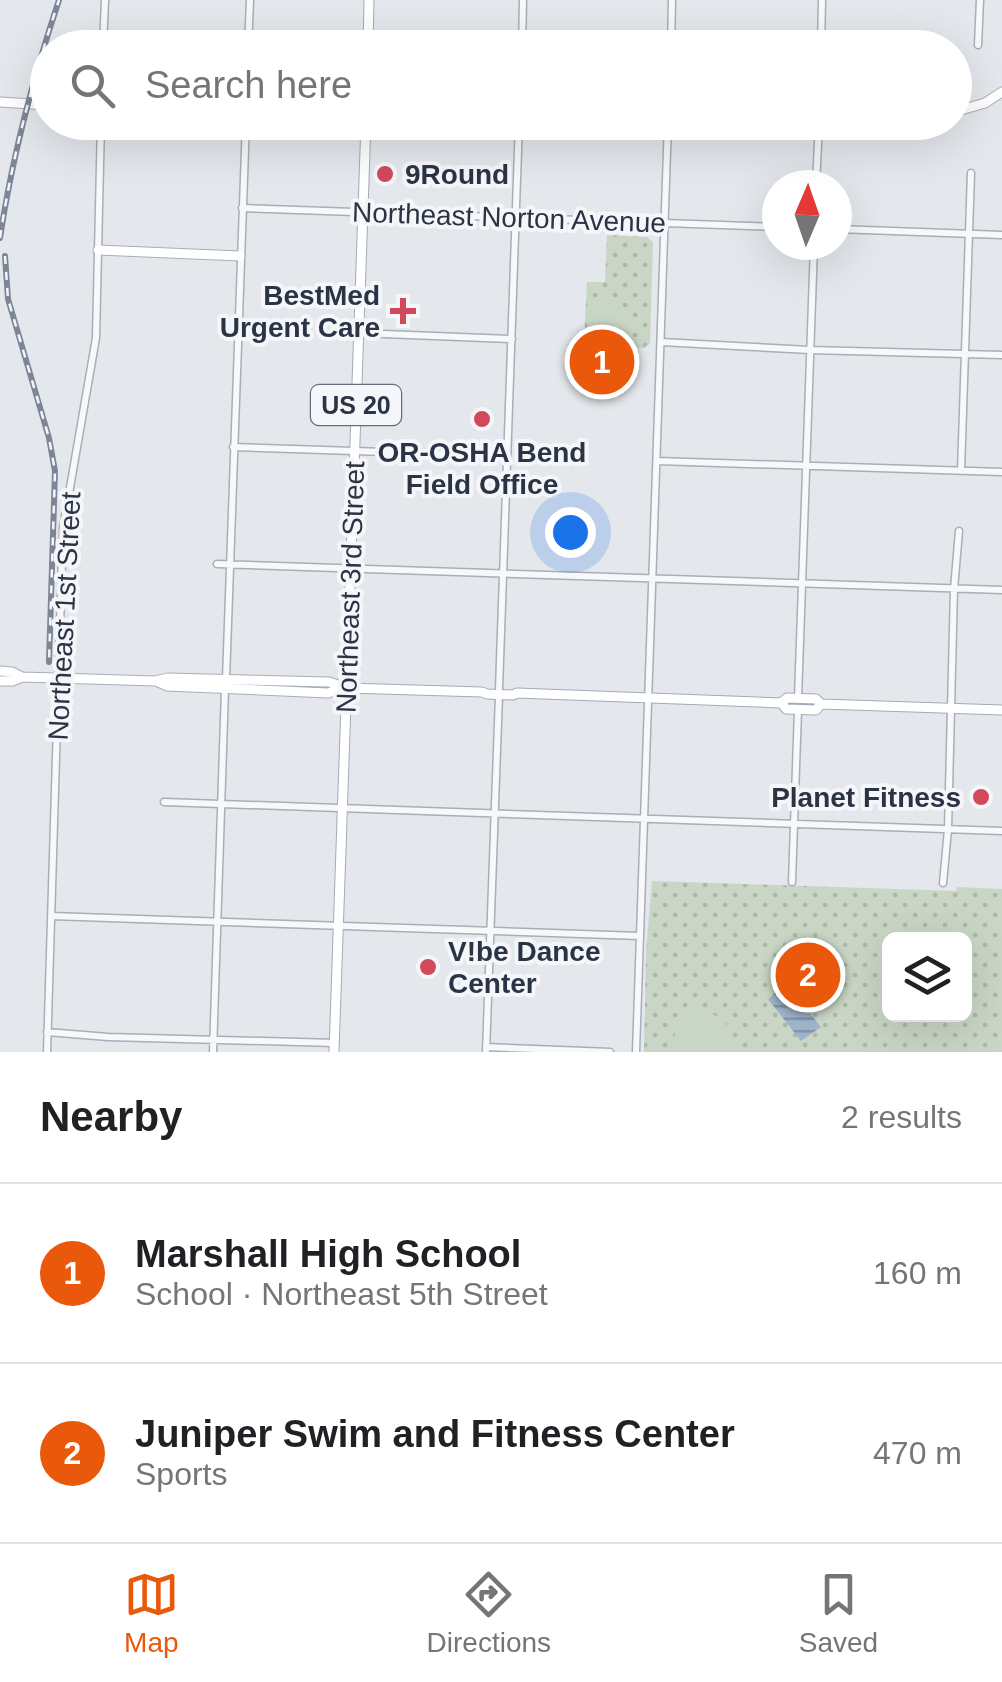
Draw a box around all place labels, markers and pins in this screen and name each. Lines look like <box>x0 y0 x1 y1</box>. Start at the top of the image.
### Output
place label: 9Round <box>405 159 509 190</box>
marker: 9Round <box>374 163 396 185</box>
place label: BestMed Urgent Care <box>220 280 380 343</box>
marker: BestMed Urgent Care <box>390 298 416 324</box>
pin: 1 <box>570 324 634 400</box>
marker: OR-OSHA Bend Field Office <box>471 408 493 430</box>
place label: OR-OSHA Bend Field Office <box>378 437 586 500</box>
place label: Planet Fitness <box>771 782 961 813</box>
marker: Planet Fitness <box>970 786 992 808</box>
place label: V!be Dance Center <box>448 936 601 999</box>
pin: 2 <box>776 938 840 1012</box>
marker: V!be Dance Center <box>417 956 439 978</box>

